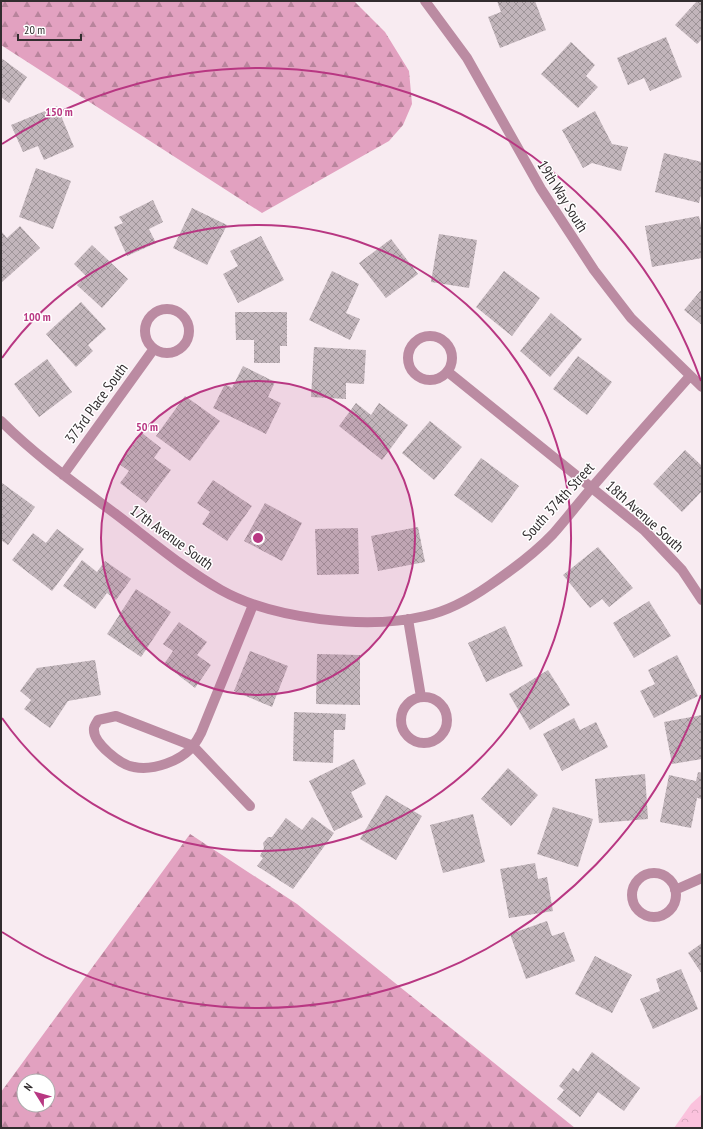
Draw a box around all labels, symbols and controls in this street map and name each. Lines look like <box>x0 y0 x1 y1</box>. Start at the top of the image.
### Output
scale bar <box>18 16 81 42</box>
text: 20 m <box>24 22 45 37</box>
text: 150 m <box>45 104 73 119</box>
street label: 19th Way South <box>533 157 593 235</box>
text: 100 m <box>23 309 51 324</box>
street label: 373rd Place South <box>60 359 132 447</box>
text: 50 m <box>136 419 158 434</box>
street label: South 374th Street <box>518 458 598 544</box>
street label: 18th Avenue South <box>602 476 688 556</box>
street label: 17th Avenue South <box>127 500 217 574</box>
centre of rings <box>251 531 265 545</box>
north arrow <box>16 1073 56 1113</box>
text: N <box>21 1080 35 1094</box>

